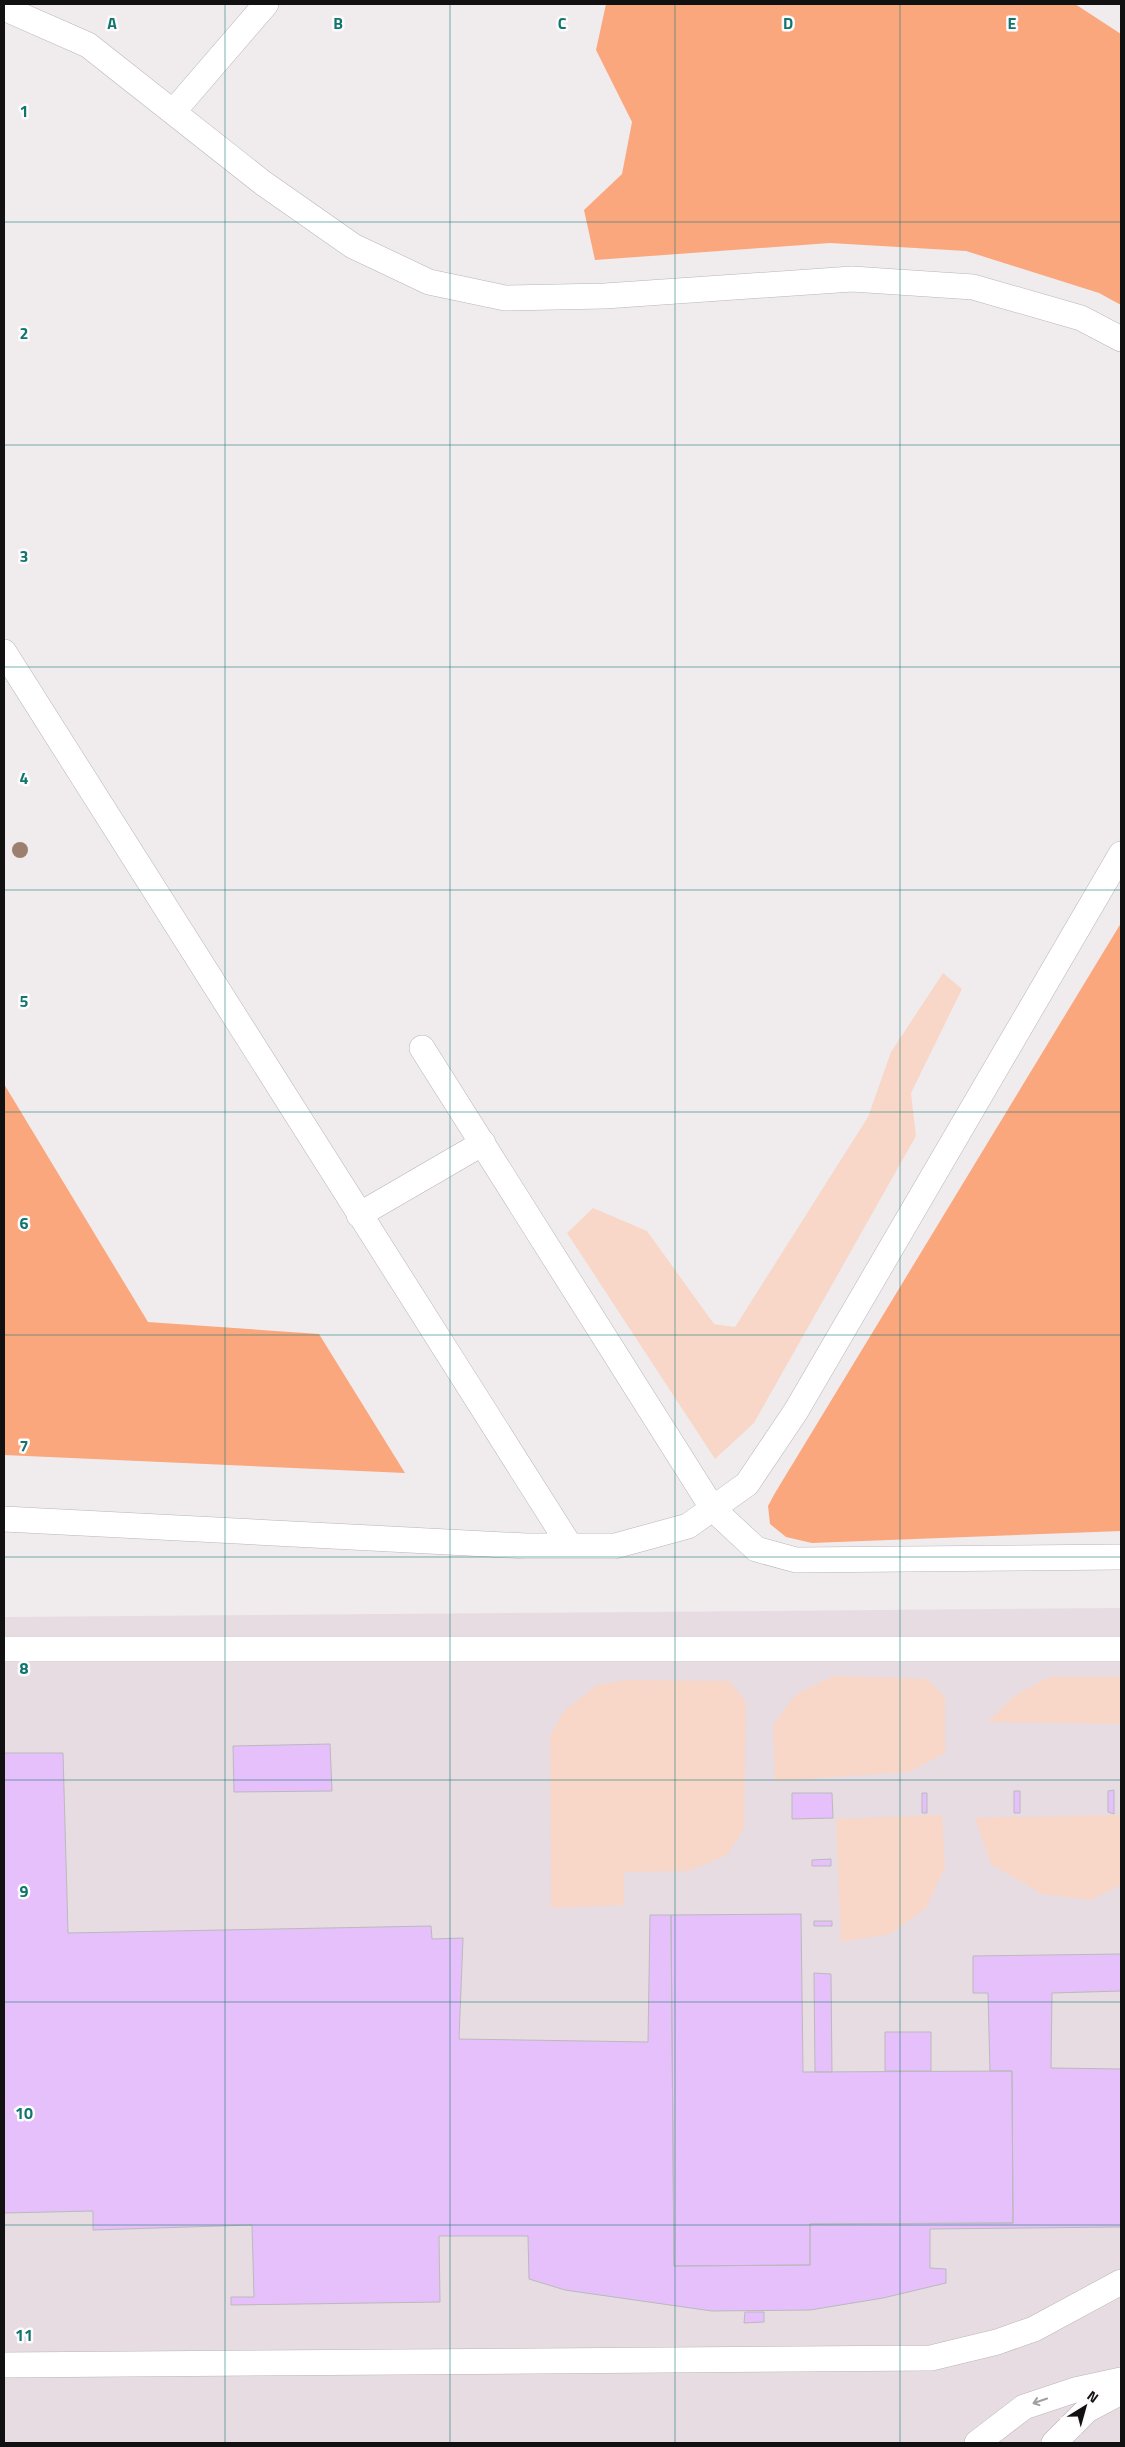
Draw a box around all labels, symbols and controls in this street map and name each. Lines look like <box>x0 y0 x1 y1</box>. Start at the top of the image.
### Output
text: A <box>107 11 117 35</box>
text: B <box>333 11 343 35</box>
text: C <box>558 11 567 35</box>
text: D <box>783 11 793 35</box>
text: E <box>1008 11 1017 35</box>
text: 1 <box>20 99 28 123</box>
text: 2 <box>20 321 28 345</box>
text: 3 <box>20 544 28 568</box>
text: 4 <box>20 766 29 790</box>
text: 5 <box>20 989 29 1013</box>
text: 6 <box>20 1211 29 1235</box>
text: 7 <box>20 1434 28 1458</box>
text: 8 <box>20 1656 29 1680</box>
text: 9 <box>20 1879 29 1903</box>
text: 10 <box>15 2101 33 2125</box>
text: 11 <box>15 2323 33 2347</box>
north arrow <box>1060 2382 1110 2432</box>
text: N <box>1083 2385 1103 2408</box>
one-way arrow <box>1033 2397 1049 2407</box>

